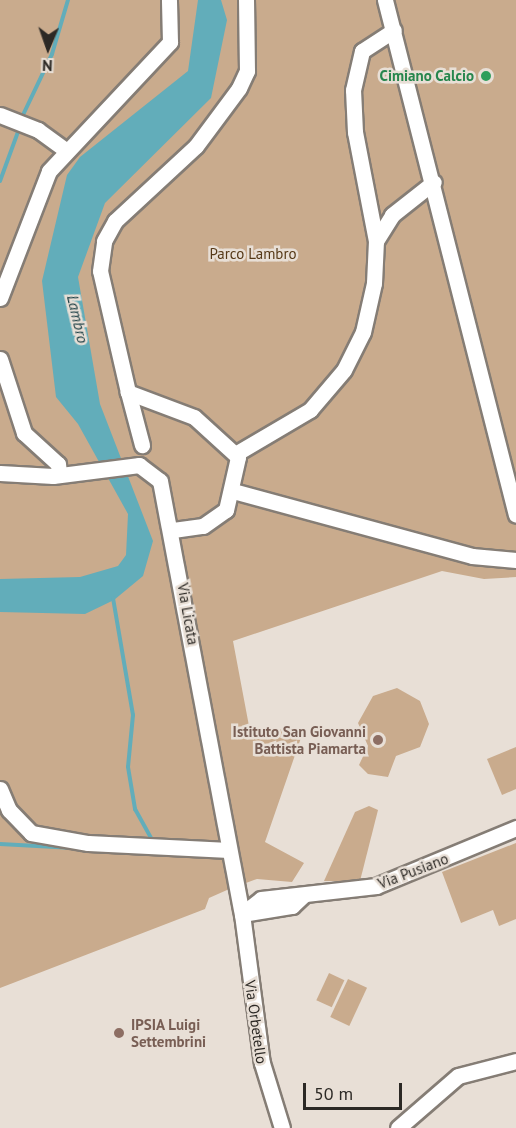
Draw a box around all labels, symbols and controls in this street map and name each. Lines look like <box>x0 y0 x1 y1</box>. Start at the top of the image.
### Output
north arrow <box>18 18 78 78</box>
text: N <box>42 56 53 76</box>
place label: Cimiano Calcio <box>379 67 474 85</box>
marker: Cimiano Calcio <box>479 69 493 83</box>
park label: Parco Lambro <box>209 245 297 263</box>
water label: Lambro <box>63 293 93 345</box>
street label: Via Licata <box>174 582 202 646</box>
place label: Istituto San Giovanni Battista Piamarta <box>232 722 366 757</box>
marker: Istituto San Giovanni Battista Piamarta <box>371 733 385 747</box>
street label: Via Pusiano <box>375 849 451 893</box>
street label: Via Orbetello <box>241 979 271 1065</box>
place label: IPSIA Luigi Settembrini <box>131 1015 206 1050</box>
marker: IPSIA Luigi Settembrini <box>112 1026 126 1040</box>
scale bar <box>306 1071 405 1109</box>
text: 50 m <box>314 1082 353 1105</box>

